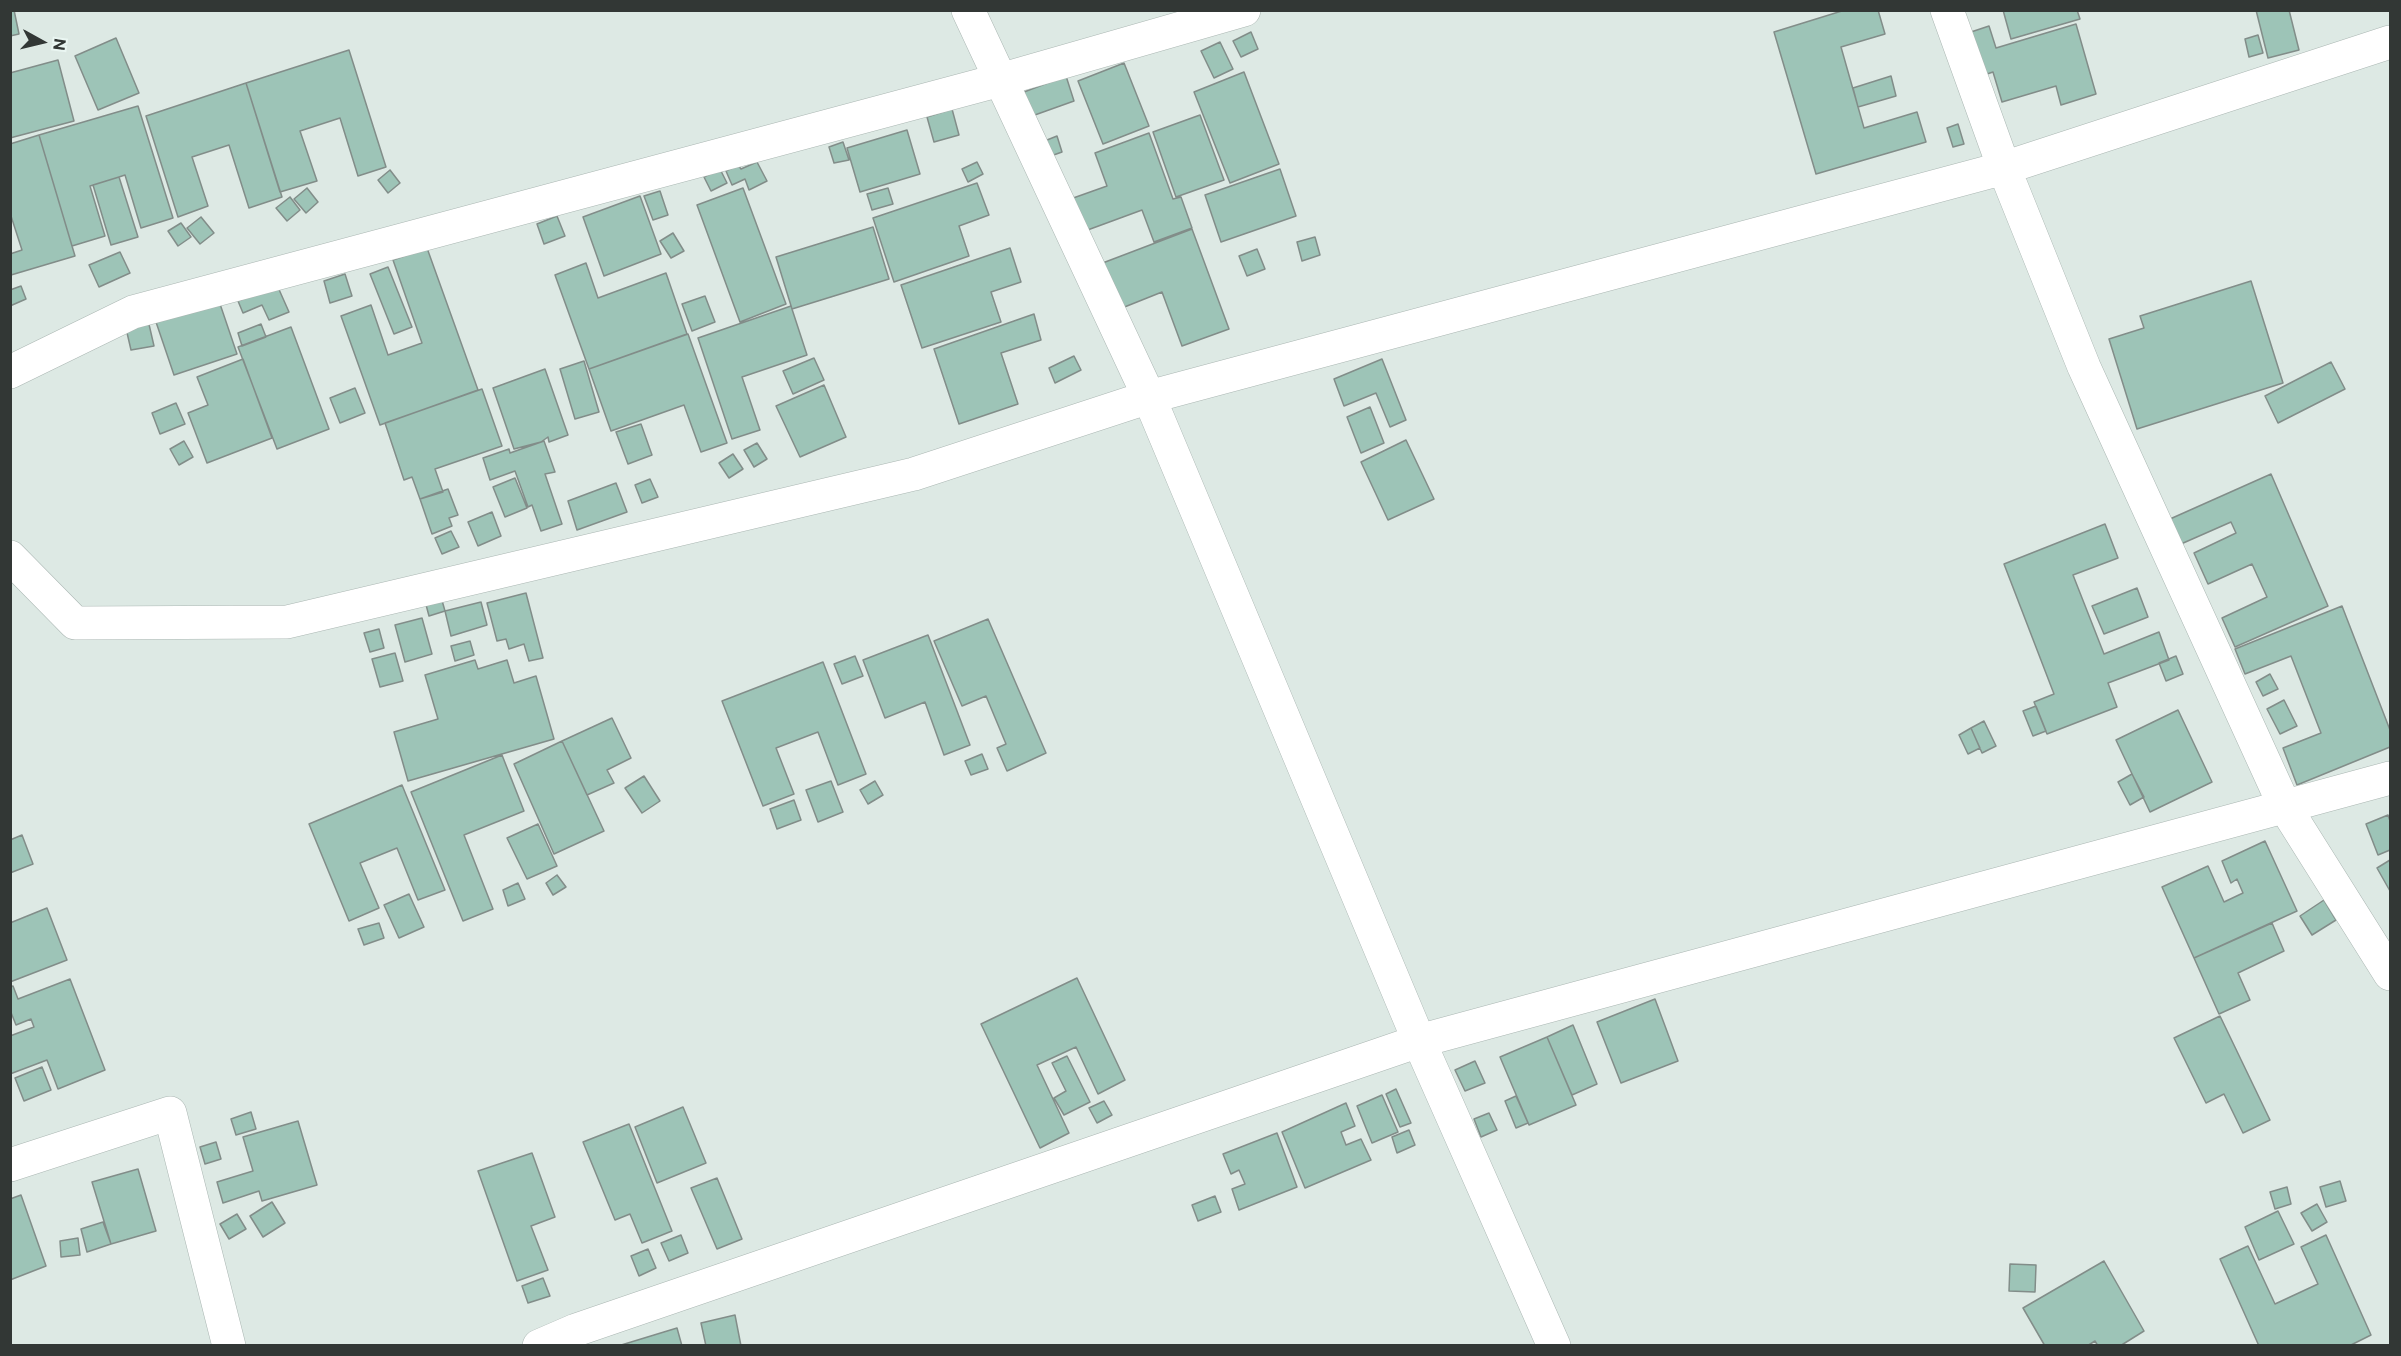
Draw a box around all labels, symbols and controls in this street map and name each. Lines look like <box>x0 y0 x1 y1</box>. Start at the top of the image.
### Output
north arrow <box>12 12 72 72</box>
text: N <box>50 37 71 52</box>

